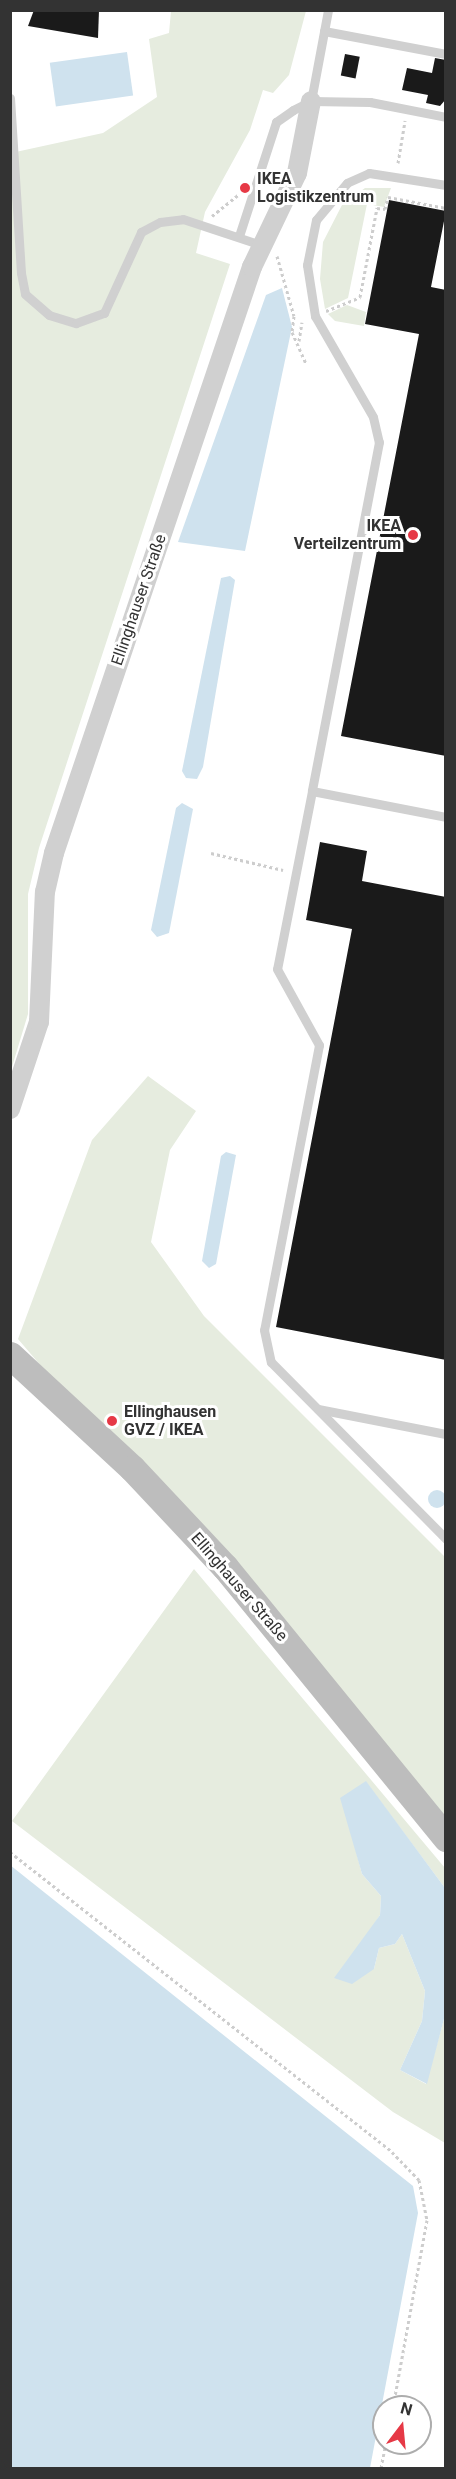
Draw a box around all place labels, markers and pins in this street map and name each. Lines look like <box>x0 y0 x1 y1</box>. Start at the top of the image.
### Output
place label: IKEA Logistikzentrum <box>257 169 374 207</box>
marker: IKEA Logistikzentrum <box>238 181 252 195</box>
place label: IKEA Verteilzentrum <box>294 516 401 554</box>
marker: IKEA Verteilzentrum <box>406 528 420 542</box>
place label: Ellinghausen GVZ / IKEA <box>124 1402 216 1440</box>
marker: Ellinghausen GVZ / IKEA <box>105 1414 119 1428</box>

